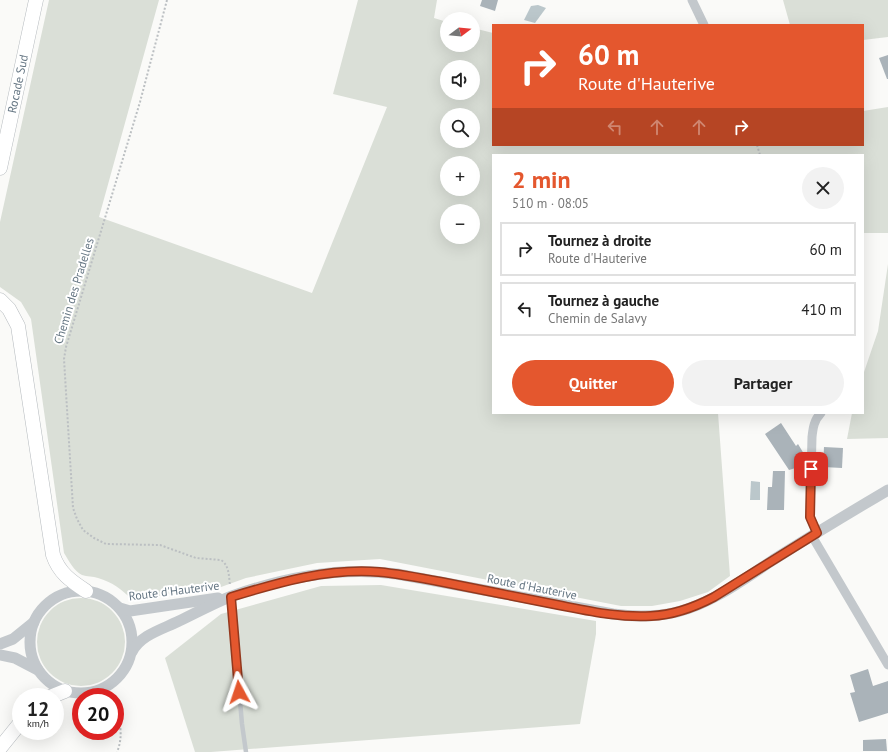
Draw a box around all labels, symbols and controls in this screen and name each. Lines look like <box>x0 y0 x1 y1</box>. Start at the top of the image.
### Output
north arrow <box>440 12 480 52</box>
map controls <box>440 12 480 244</box>
text: 60 m <box>578 36 639 73</box>
icon: right <box>512 40 564 92</box>
street label: Rocade Sud <box>4 53 31 114</box>
button: sound <box>440 60 480 100</box>
text: Route d'Hauterive <box>578 72 715 95</box>
button: search <box>440 108 480 148</box>
icon: left <box>604 116 626 138</box>
icon: ahead <box>646 116 668 138</box>
icon: ahead <box>688 116 710 138</box>
icon: right <box>730 116 752 138</box>
button: + <box>440 156 480 196</box>
text: 2 min <box>512 164 571 195</box>
button: close <box>802 167 844 209</box>
text: 510 m · 08:05 <box>512 195 589 212</box>
button: − <box>440 204 480 244</box>
text: Tournez à droite <box>548 231 651 250</box>
street label: Chemin des Pradelles <box>50 236 97 346</box>
icon: right <box>514 238 536 260</box>
text: 60 m <box>809 240 842 259</box>
text: Route d'Hauterive <box>548 250 647 267</box>
text: Tournez à gauche <box>548 291 659 310</box>
icon: left <box>514 298 536 320</box>
text: 410 m <box>801 300 842 319</box>
text: Chemin de Salavy <box>548 310 647 327</box>
button: Quitter <box>512 360 674 406</box>
button: Partager <box>682 360 844 406</box>
pin <box>794 452 828 486</box>
icon: arrive <box>800 458 822 480</box>
street label: Route d'Hauterive <box>486 570 578 603</box>
street label: Route d'Hauterive <box>128 577 220 604</box>
position arrow <box>218 671 260 713</box>
speed limit sign: 20 <box>72 688 124 740</box>
text: 12 <box>27 696 49 722</box>
text: km/h <box>27 717 49 730</box>

